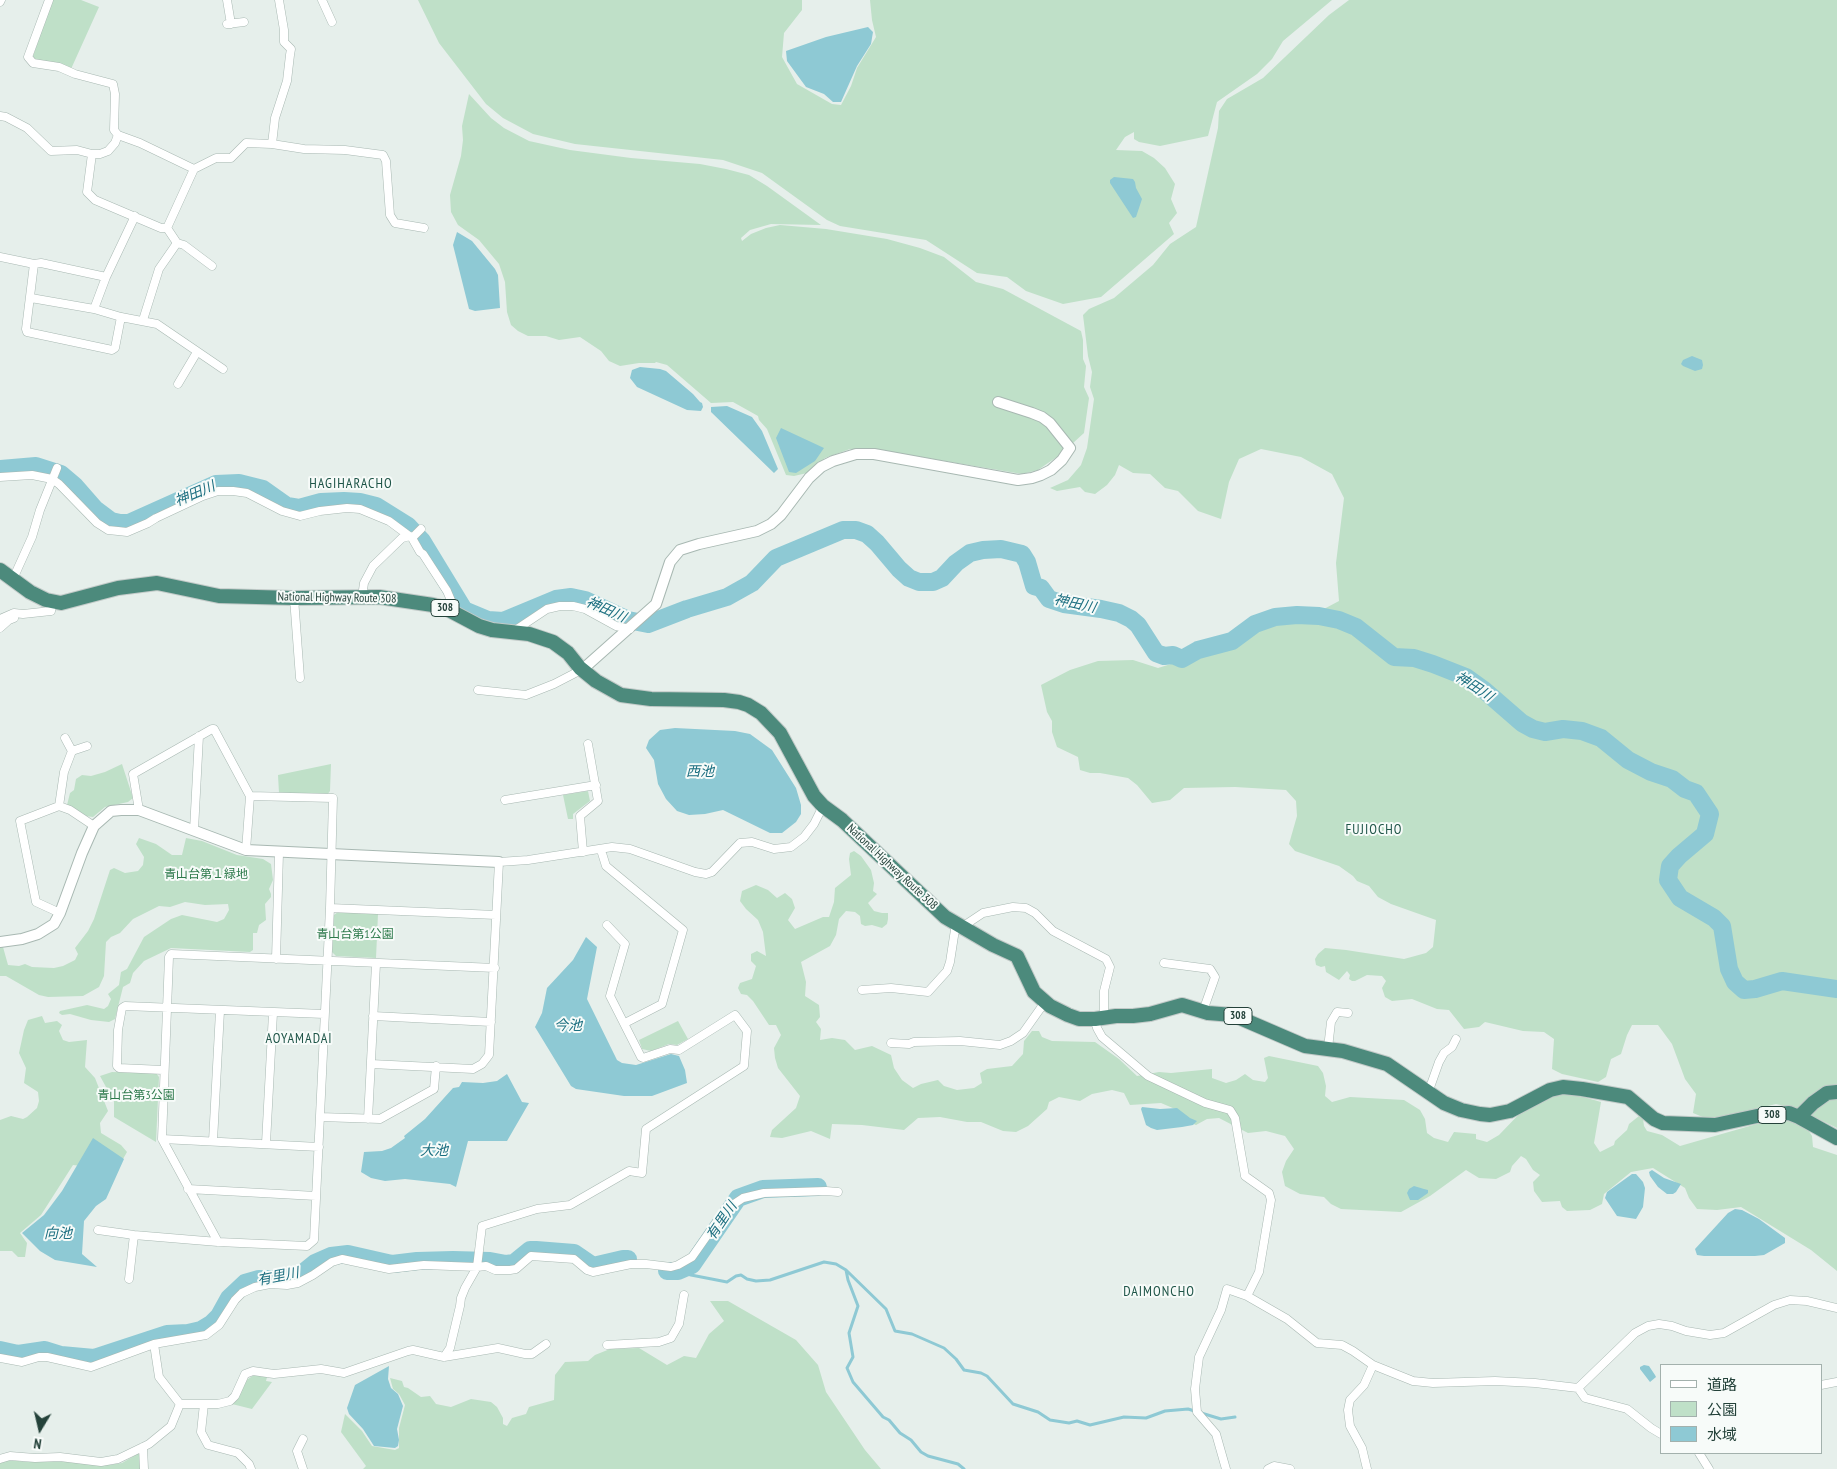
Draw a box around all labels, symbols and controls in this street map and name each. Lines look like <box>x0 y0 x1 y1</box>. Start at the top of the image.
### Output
district label: HAGIHARACHO <box>308 476 394 492</box>
water label: 神田川 <box>172 478 218 510</box>
street label: National Highway Route 308 <box>277 590 397 606</box>
water label: 神田川 <box>1053 591 1097 617</box>
water label: 神田川 <box>583 594 629 626</box>
road number: 308 <box>431 600 459 616</box>
water label: 神田川 <box>1452 669 1496 705</box>
water label: 西池 <box>686 764 714 780</box>
street label: National Highway Route 308 <box>844 821 940 913</box>
district label: FUJIOCHO <box>1345 822 1403 838</box>
park label: 青山台第１緑地 <box>164 868 248 882</box>
park label: 青山台第1公園 <box>316 928 394 942</box>
road number: 308 <box>1224 1008 1252 1024</box>
water label: 今池 <box>554 1018 582 1034</box>
district label: AOYAMADAI <box>264 1031 334 1047</box>
park label: 青山台第3公園 <box>97 1089 175 1103</box>
road number: 308 <box>1758 1106 1786 1124</box>
water label: 大池 <box>420 1143 448 1159</box>
water label: 有里川 <box>703 1199 741 1243</box>
water label: 向池 <box>44 1226 72 1242</box>
water label: 有里川 <box>256 1265 300 1289</box>
district label: DAIMONCHO <box>1122 1284 1196 1300</box>
legend <box>1660 1364 1822 1454</box>
text: 道路 <box>1707 1375 1737 1394</box>
text: 公園 <box>1707 1400 1737 1419</box>
north arrow <box>15 1404 65 1454</box>
text: 水域 <box>1707 1425 1737 1444</box>
text: N <box>33 1434 43 1453</box>

